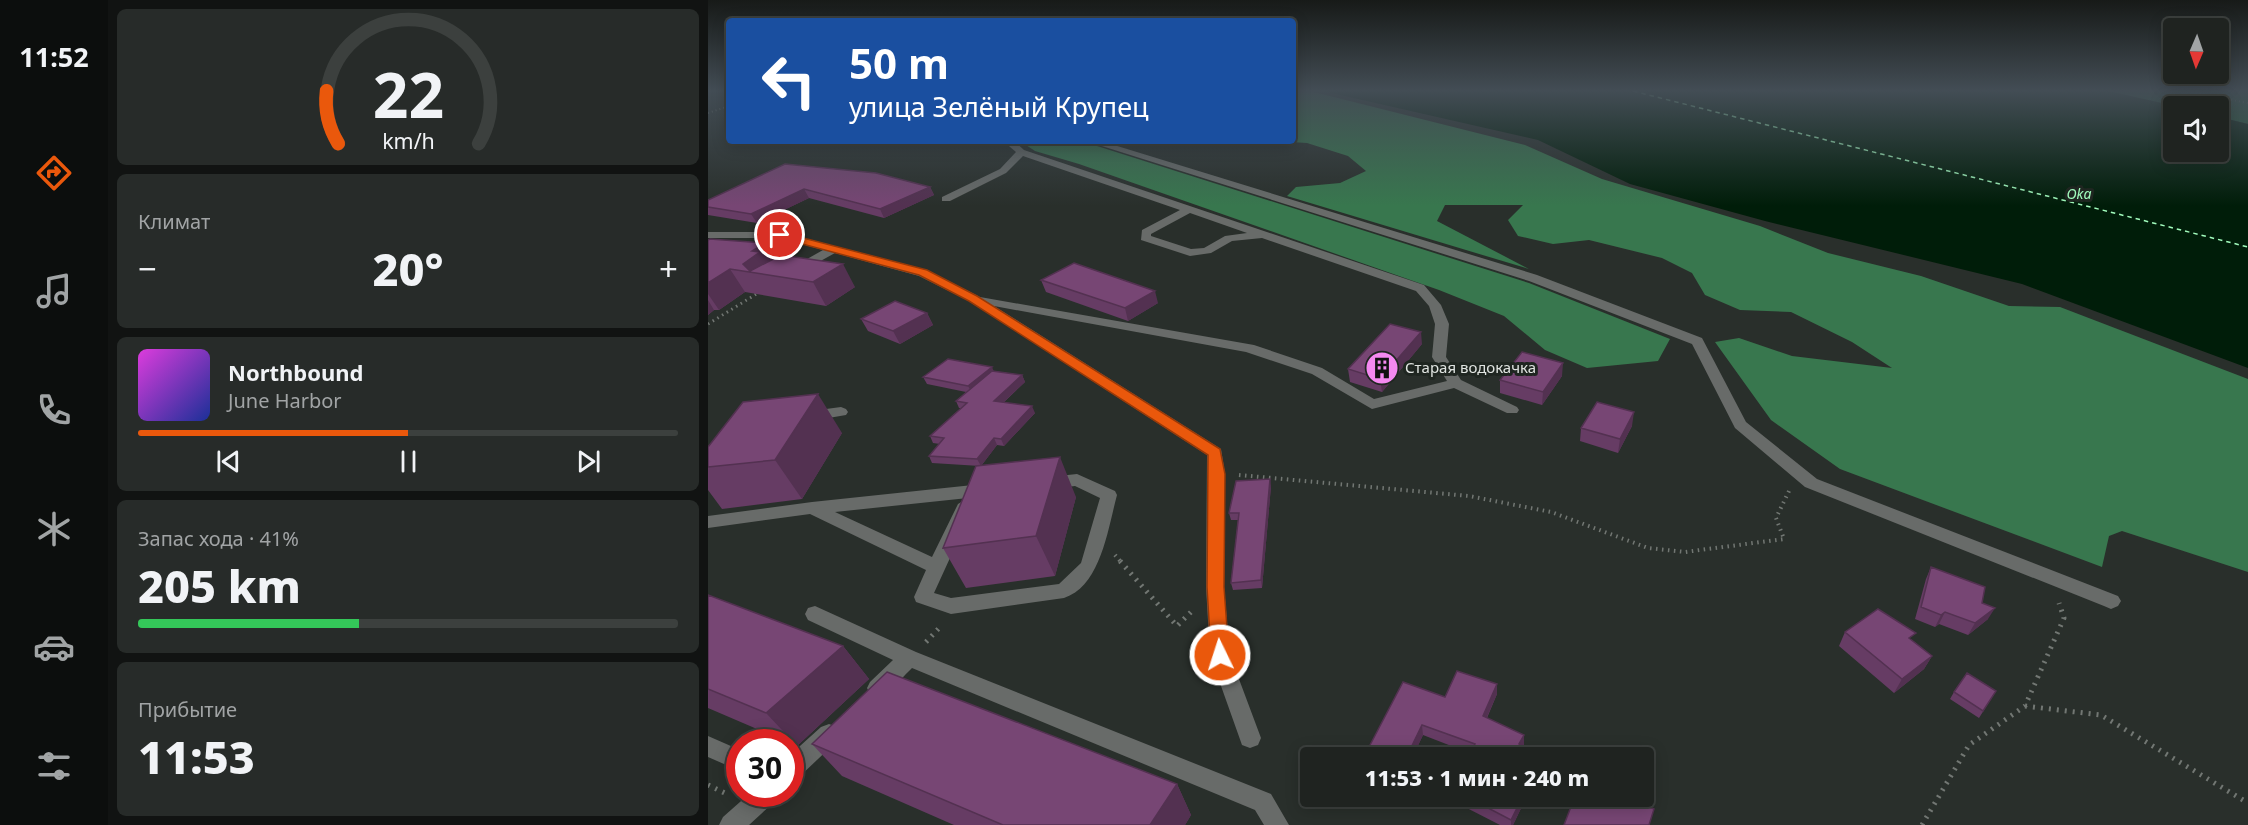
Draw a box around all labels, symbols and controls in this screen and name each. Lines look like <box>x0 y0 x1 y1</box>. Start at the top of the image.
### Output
north arrow <box>2163 18 2229 84</box>
map controls <box>2163 18 2229 162</box>
text: 50 m <box>849 34 949 91</box>
text: 11:52 <box>19 38 89 75</box>
icon: left <box>750 42 828 120</box>
text: 22 <box>372 51 444 136</box>
text: улица Зелёный Крупец <box>849 88 1149 125</box>
button: sound <box>2163 96 2229 162</box>
text: km/h <box>382 126 434 155</box>
icon: directions <box>33 152 75 194</box>
water label: Oka <box>2067 184 2092 203</box>
text: Климат <box>138 208 210 235</box>
pin <box>754 209 805 260</box>
icon: arrive <box>763 218 796 251</box>
text: 20° <box>372 238 444 299</box>
text: − <box>138 246 157 291</box>
text: + <box>659 246 678 291</box>
icon: music <box>33 270 75 312</box>
building icon: Старая водокачка <box>1364 350 1400 386</box>
text: Northbound <box>228 357 363 387</box>
place label: Старая водокачка <box>1405 357 1536 377</box>
text: June Harbor <box>228 387 342 414</box>
icon: phone <box>33 389 75 431</box>
icon: previous <box>212 445 245 478</box>
icon: pause <box>392 445 425 478</box>
icon: next <box>572 445 605 478</box>
icon: climate <box>33 508 75 550</box>
text: Запас хода · 41% <box>138 525 299 552</box>
text: 205 km <box>138 555 301 616</box>
position arrow <box>1188 623 1252 687</box>
icon: car <box>33 626 75 668</box>
text: Прибытие <box>138 696 237 723</box>
text: 11:53 <box>138 726 255 787</box>
speed limit sign: 30 <box>726 729 804 807</box>
icon: filters <box>33 745 75 787</box>
text: 11:53 · 1 мин · 240 m <box>1365 762 1589 792</box>

